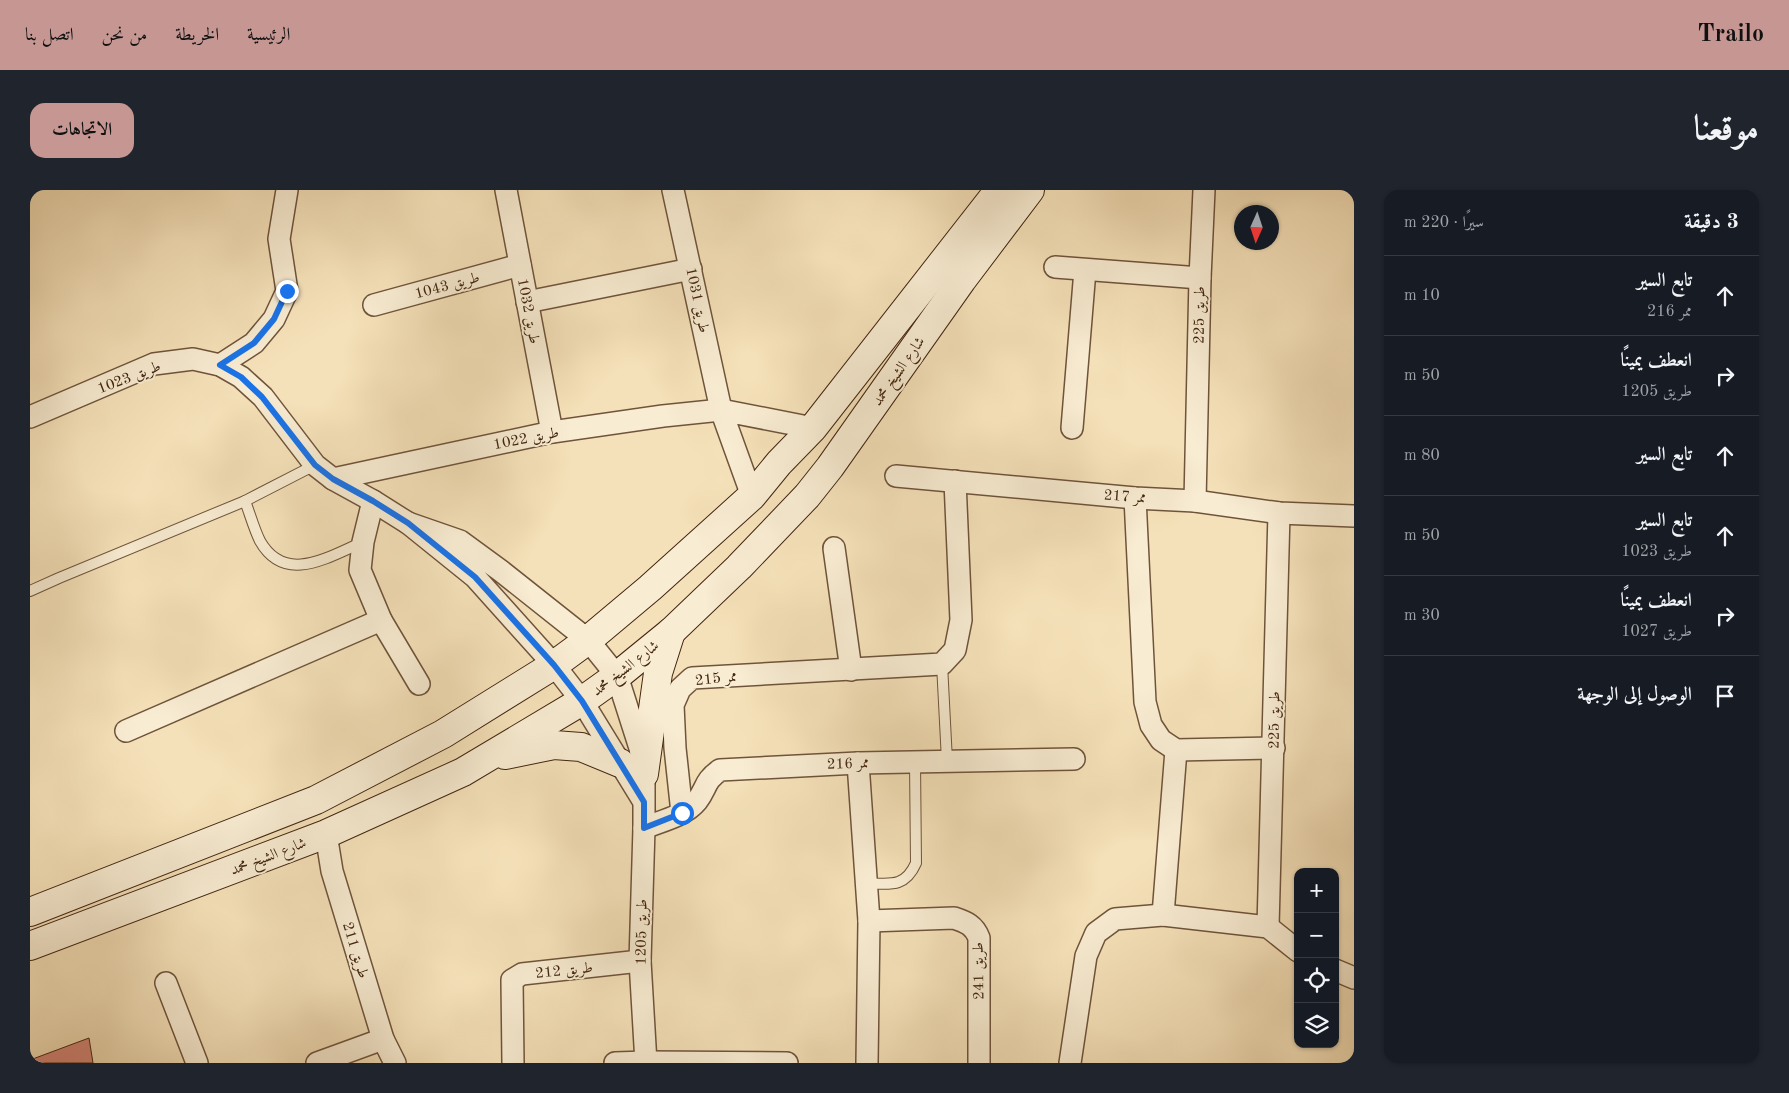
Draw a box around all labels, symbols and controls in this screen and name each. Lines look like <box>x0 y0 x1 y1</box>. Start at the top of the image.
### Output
text: Trailo <box>1698 23 1764 47</box>
text: اتصل بنا <box>25 26 74 44</box>
text: من نحن <box>102 26 147 44</box>
text: الخريطة <box>175 26 219 44</box>
text: الرئيسية <box>247 26 290 44</box>
button: الاتجاهات <box>30 103 134 158</box>
text: موقعنا <box>1694 112 1759 147</box>
north arrow <box>1234 205 1279 250</box>
text: 3 دقيقة <box>1684 212 1739 233</box>
text: سيرًا · 220 m <box>1404 215 1484 231</box>
street label: طريق 1031 <box>681 266 711 335</box>
street label: طريق 1043 <box>413 271 482 303</box>
text: تابع السير <box>1637 272 1692 291</box>
street label: طريق 1032 <box>513 277 541 346</box>
route end <box>276 280 299 303</box>
icon: ahead <box>1711 282 1739 310</box>
street label: طريق 225 <box>1192 286 1210 344</box>
text: 10 m <box>1404 288 1440 304</box>
text: ممر 216 <box>1647 304 1692 320</box>
street label: شارع الشيخ محمد <box>870 335 932 412</box>
text: انعطف يمينًا <box>1620 352 1692 371</box>
street label: طريق 1023 <box>96 359 164 398</box>
icon: right <box>1711 362 1739 390</box>
text: 50 m <box>1404 368 1440 384</box>
text: طريق 1205 <box>1621 384 1692 400</box>
street label: طريق 1022 <box>492 426 561 454</box>
icon: ahead <box>1711 442 1739 470</box>
text: تابع السير <box>1637 446 1692 465</box>
text: 80 m <box>1404 448 1440 464</box>
street label: ممر 217 <box>1103 489 1146 507</box>
text: تابع السير <box>1637 512 1692 531</box>
icon: ahead <box>1711 522 1739 550</box>
text: 50 m <box>1404 528 1440 544</box>
text: طريق 1023 <box>1621 544 1692 560</box>
text: انعطف يمينًا <box>1620 592 1692 611</box>
icon: right <box>1711 602 1739 630</box>
text: 30 m <box>1404 608 1440 624</box>
text: طريق 1027 <box>1621 624 1692 640</box>
street label: شارع الشيخ محمد <box>590 639 665 704</box>
street label: ممر 215 <box>694 670 738 690</box>
icon: arrive <box>1711 682 1739 710</box>
text: الوصول إلى الوجهة <box>1577 686 1692 705</box>
street label: طريق 225 <box>1267 691 1285 749</box>
street label: ممر 216 <box>827 756 869 774</box>
route start <box>671 802 694 825</box>
street label: شارع الشيخ محمد <box>228 836 310 883</box>
map controls <box>1294 868 1339 1048</box>
button: + <box>1294 868 1339 913</box>
street label: طريق 1205 <box>634 899 652 965</box>
button: − <box>1294 913 1339 958</box>
street label: طريق 211 <box>338 921 370 981</box>
street label: طريق 241 <box>971 942 989 1000</box>
button: locate <box>1294 958 1339 1003</box>
street label: طريق 212 <box>535 961 594 983</box>
button: layers <box>1294 1003 1339 1048</box>

